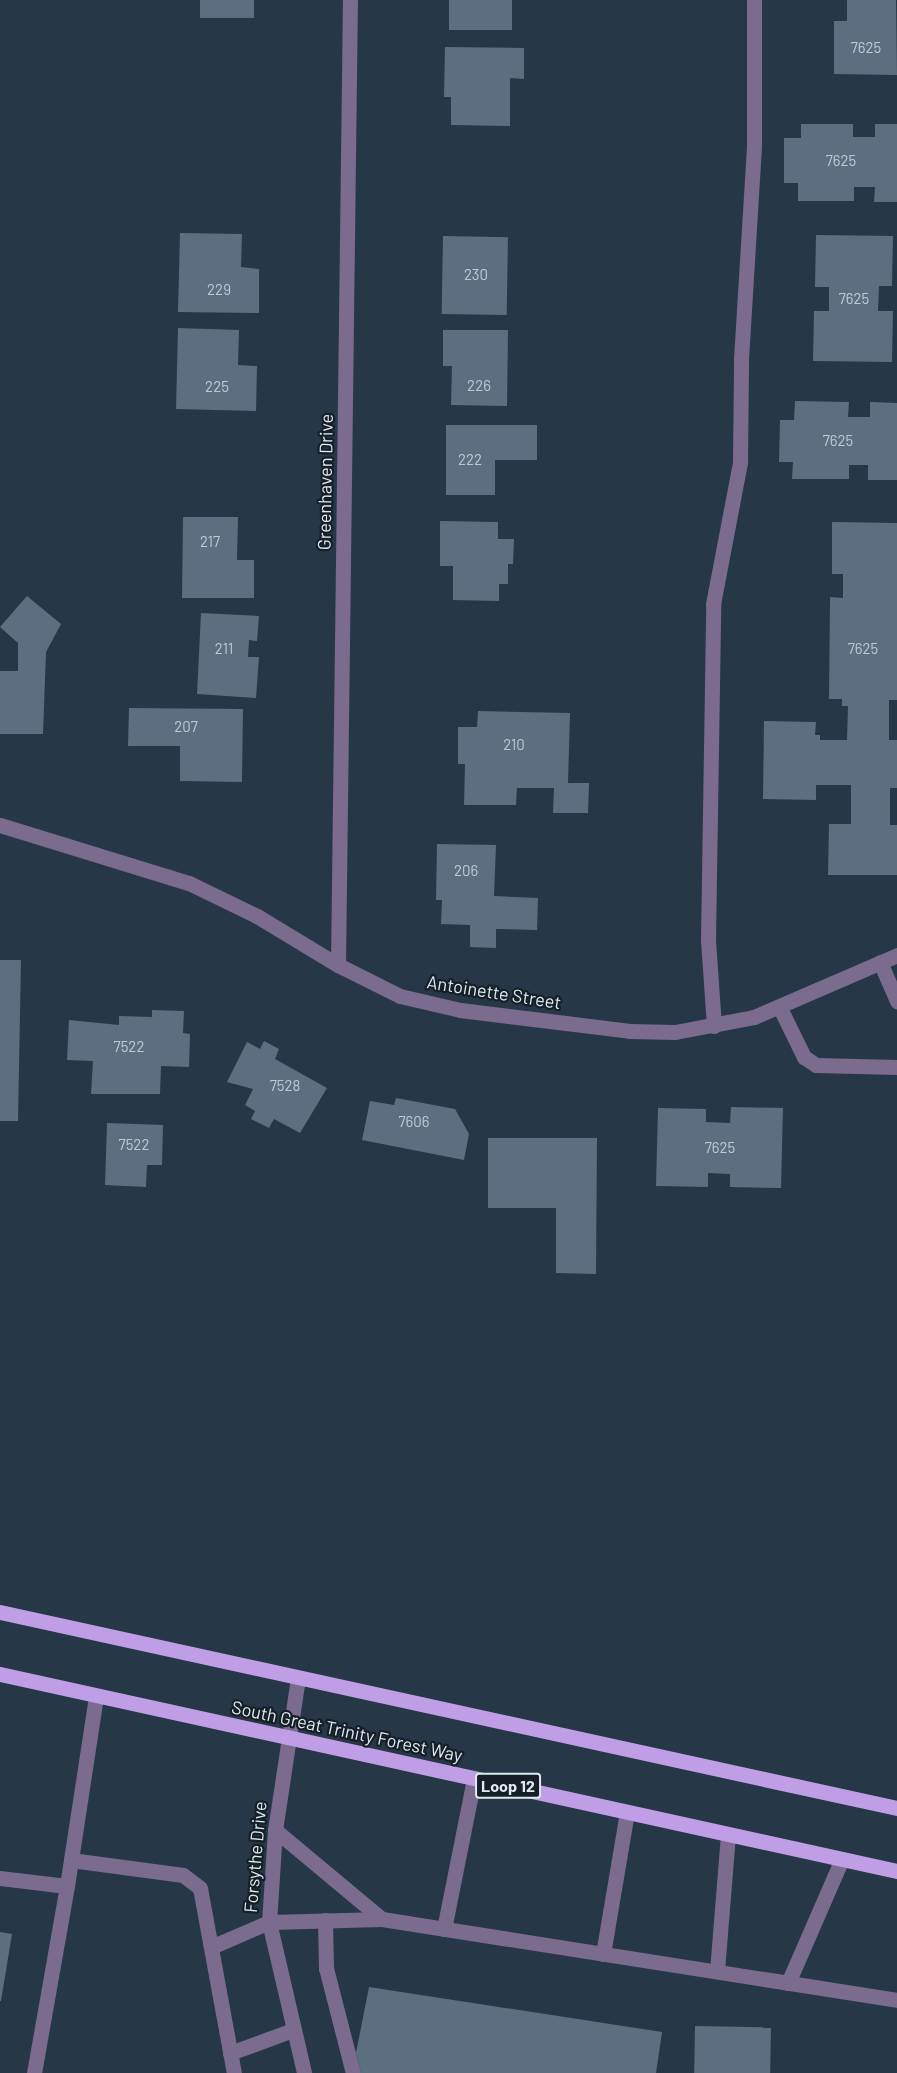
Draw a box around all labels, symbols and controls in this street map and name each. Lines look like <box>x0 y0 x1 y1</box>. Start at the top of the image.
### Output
house number: 7625 <box>851 39 881 57</box>
house number: 7625 <box>826 152 856 170</box>
house number: 230 <box>464 266 488 284</box>
house number: 229 <box>207 281 231 299</box>
house number: 7625 <box>839 290 869 308</box>
house number: 226 <box>467 377 491 395</box>
house number: 225 <box>205 378 229 396</box>
street label: Greenhaven Drive <box>313 414 337 550</box>
house number: 7625 <box>823 432 853 450</box>
house number: 222 <box>458 451 482 469</box>
house number: 217 <box>200 533 220 551</box>
house number: 211 <box>215 640 233 658</box>
house number: 7625 <box>848 640 878 658</box>
house number: 207 <box>174 718 198 736</box>
house number: 210 <box>503 736 525 754</box>
house number: 206 <box>454 862 478 880</box>
street label: Antoinette Street <box>425 971 563 1013</box>
house number: 7522 <box>114 1038 144 1056</box>
house number: 7528 <box>270 1077 300 1095</box>
house number: 7606 <box>398 1113 430 1131</box>
house number: 7522 <box>119 1136 149 1154</box>
house number: 7625 <box>705 1139 735 1157</box>
street label: South Great Trinity Forest Way <box>230 1696 464 1766</box>
road number: Loop 12 <box>475 1773 541 1799</box>
street label: Forsythe Drive <box>239 1800 271 1914</box>

